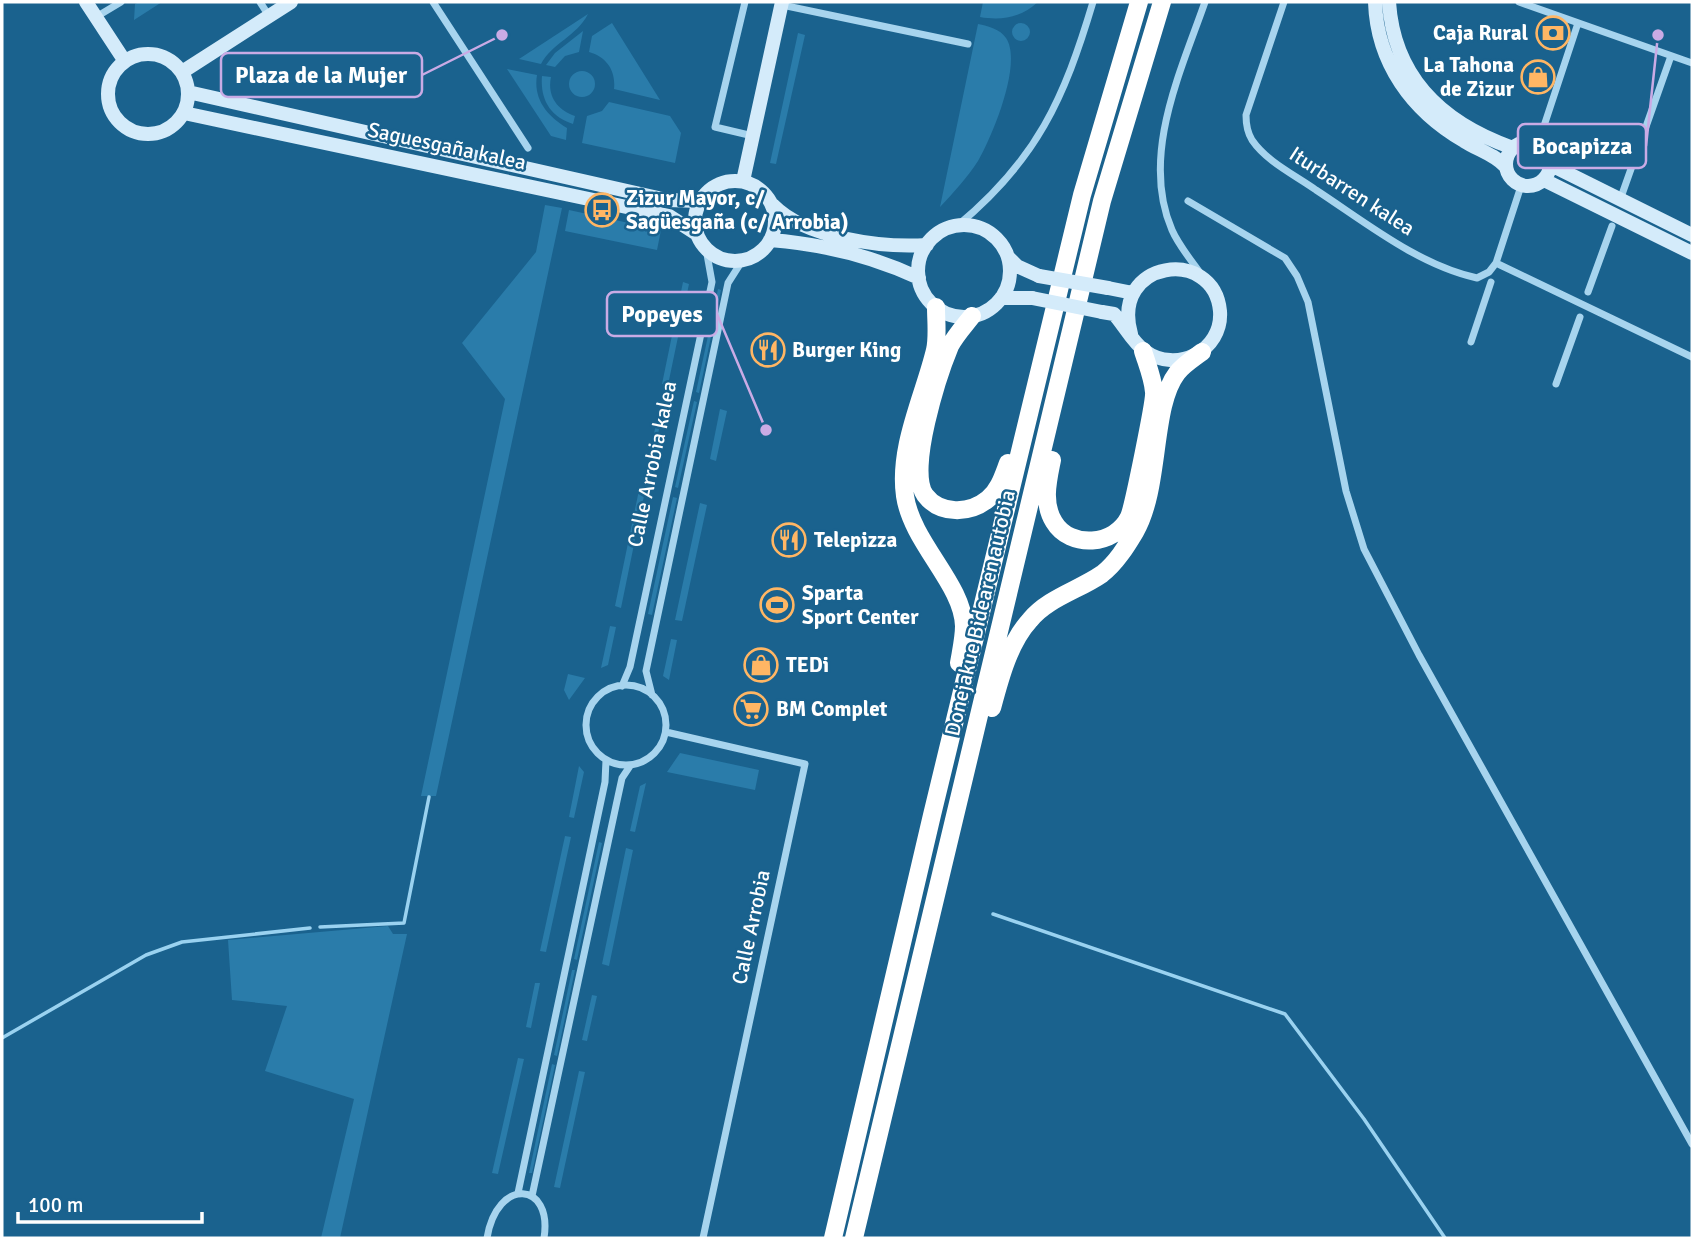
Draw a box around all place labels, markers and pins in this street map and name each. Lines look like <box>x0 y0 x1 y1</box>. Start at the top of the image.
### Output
bank icon: Caja Rural <box>1534 14 1572 52</box>
place label: Caja Rural <box>1433 20 1528 46</box>
place label: La Tahona de Zizur <box>1423 52 1515 102</box>
callout: Plaza de la Mujer <box>221 53 422 97</box>
shop icon: La Tahona de Zizur <box>1519 58 1557 96</box>
callout: Bocapizza <box>1518 124 1646 168</box>
place label: Zizur Mayor, c/ Sagüesgaña (c/ Arrobia) <box>626 185 849 235</box>
bus stop icon: Zizur Mayor, c/ Sagüesgaña (c/ Arrobia) <box>583 191 621 229</box>
callout: Popeyes <box>607 292 717 336</box>
restaurant icon: Burger King <box>749 331 787 369</box>
place label: Burger King <box>792 337 901 363</box>
restaurant icon: Telepizza <box>770 521 808 559</box>
place label: Telepizza <box>814 527 898 553</box>
place label: Sparta Sport Center <box>802 580 919 630</box>
sports icon: Sparta Sport Center <box>758 586 796 624</box>
shop icon: TEDi <box>742 646 780 684</box>
place label: TEDi <box>786 652 829 678</box>
supermarket icon: BM Complet <box>732 690 770 728</box>
place label: BM Complet <box>776 696 888 722</box>

